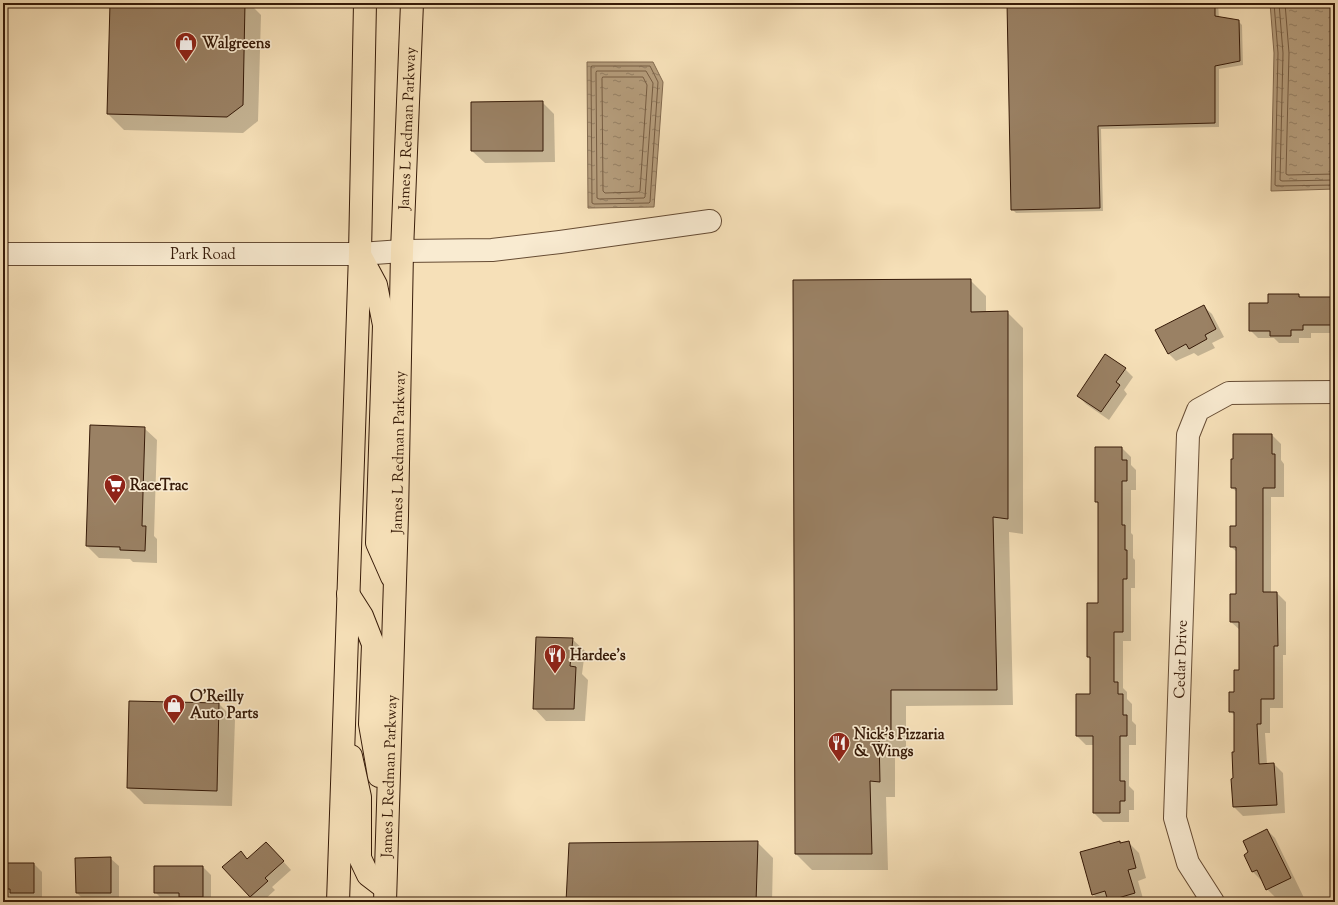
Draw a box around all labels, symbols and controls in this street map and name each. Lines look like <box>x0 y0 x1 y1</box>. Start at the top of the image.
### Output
shop icon: Walgreens <box>173 30 199 63</box>
place label: Walgreens <box>202 34 271 55</box>
street label: James L Redman Parkway <box>395 46 422 211</box>
street label: Park Road <box>170 245 236 266</box>
street label: James L Redman Parkway <box>387 370 412 535</box>
supermarket icon: RaceTrac <box>102 472 128 505</box>
place label: RaceTrac <box>130 476 188 497</box>
street label: Cedar Drive <box>1170 620 1194 699</box>
restaurant icon: Hardee's <box>542 642 568 675</box>
place label: Hardee's <box>570 646 626 667</box>
place label: O'Reilly Auto Parts <box>190 687 259 725</box>
shop icon: O'Reilly Auto Parts <box>161 692 187 725</box>
street label: James L Redman Parkway <box>377 694 403 859</box>
place label: Nick's Pizzaria & Wings <box>854 725 945 763</box>
restaurant icon: Nick's Pizzaria & Wings <box>826 730 852 763</box>

